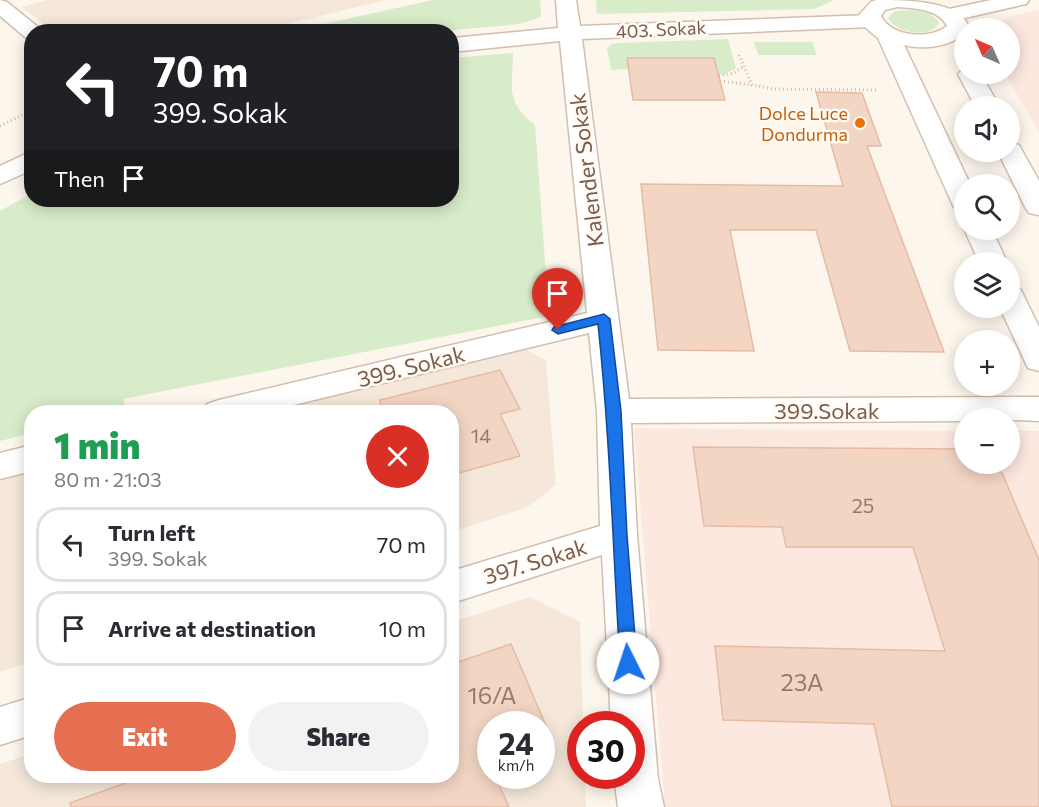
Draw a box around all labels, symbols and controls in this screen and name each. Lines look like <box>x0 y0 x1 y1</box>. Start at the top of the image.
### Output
street label: 403. Sokak <box>615 16 707 42</box>
north arrow <box>954 18 1020 84</box>
map controls <box>954 18 1020 474</box>
text: 70 m <box>153 44 248 96</box>
icon: left <box>54 48 132 126</box>
street label: Kalender Sokak <box>563 91 609 248</box>
text: 399. Sokak <box>153 96 288 129</box>
button: sound <box>954 96 1020 162</box>
place label: Dolce Luce Dondurma <box>759 102 848 145</box>
marker: Dolce Luce Dondurma <box>853 116 867 130</box>
icon: arrive <box>117 162 150 195</box>
text: Then <box>54 165 105 192</box>
button: search <box>954 174 1020 240</box>
button: layers <box>954 252 1020 318</box>
pin <box>532 268 583 330</box>
icon: arrive <box>541 277 574 310</box>
button: + <box>954 330 1020 396</box>
street label: 399. Sokak <box>355 340 468 392</box>
street label: 399.Sokak <box>774 397 880 424</box>
button: − <box>954 408 1020 474</box>
text: 1 min <box>54 422 140 466</box>
house number: 14 <box>471 423 491 447</box>
button: close <box>366 425 429 488</box>
text: 80 m · 21:03 <box>54 467 162 491</box>
house number: 25 <box>852 493 874 517</box>
text: Turn left <box>108 519 195 546</box>
icon: left <box>57 528 90 561</box>
text: 70 m <box>377 531 426 558</box>
street label: 397. Sokak <box>480 532 590 590</box>
text: 399. Sokak <box>108 546 208 570</box>
icon: arrive <box>57 612 90 645</box>
text: Arrive at destination <box>108 615 316 642</box>
text: 10 m <box>379 615 426 642</box>
position arrow <box>596 631 660 695</box>
house number: 23A <box>780 667 824 696</box>
house number: 16/A <box>467 680 517 709</box>
button: Exit <box>54 702 236 771</box>
button: Share <box>248 702 429 771</box>
speed limit sign: 30 <box>567 711 645 789</box>
text: 24 <box>498 724 534 761</box>
text: km/h <box>498 756 534 774</box>

